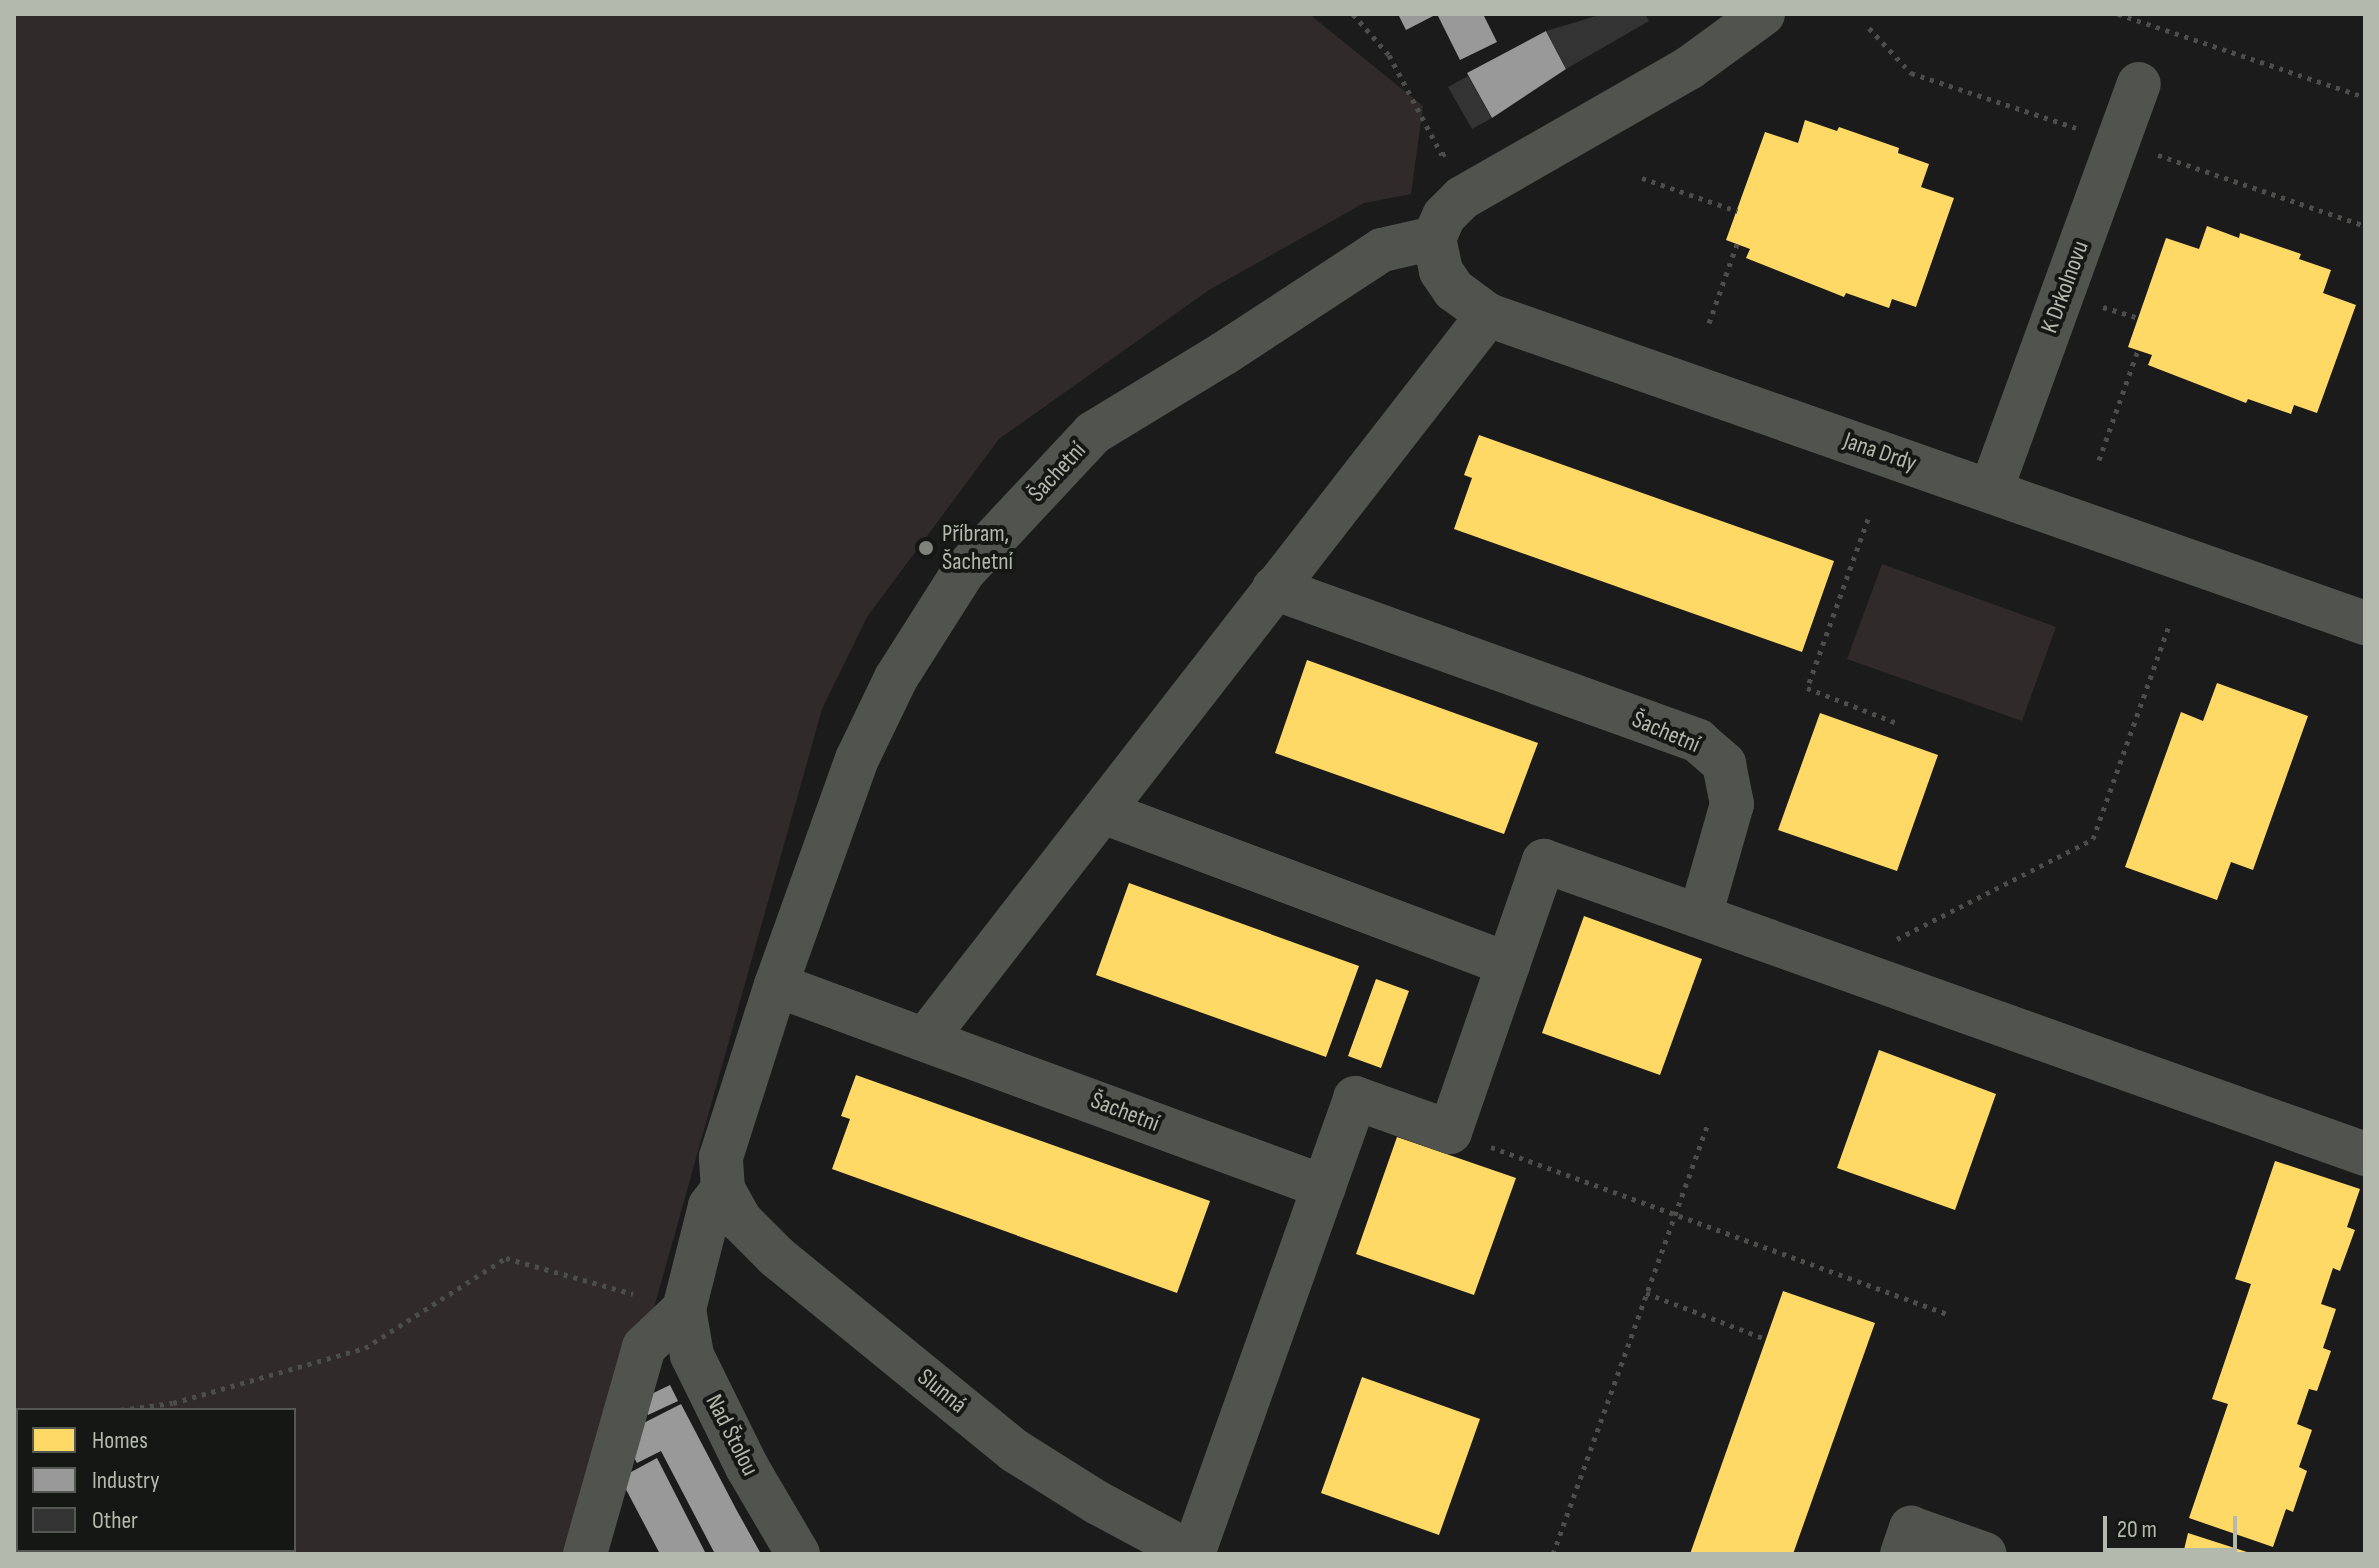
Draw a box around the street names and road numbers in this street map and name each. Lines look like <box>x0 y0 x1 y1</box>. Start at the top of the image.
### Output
street label: K Drkolnovu <box>2035 237 2095 337</box>
street label: Jana Drdy <box>1840 426 1920 478</box>
street label: Šachetní <box>1022 436 1092 508</box>
street label: Šachetní <box>1628 705 1704 759</box>
street label: Šachetní <box>1087 1086 1163 1138</box>
street label: Slunná <box>912 1363 972 1419</box>
street label: Nad Štolou <box>699 1390 765 1480</box>

